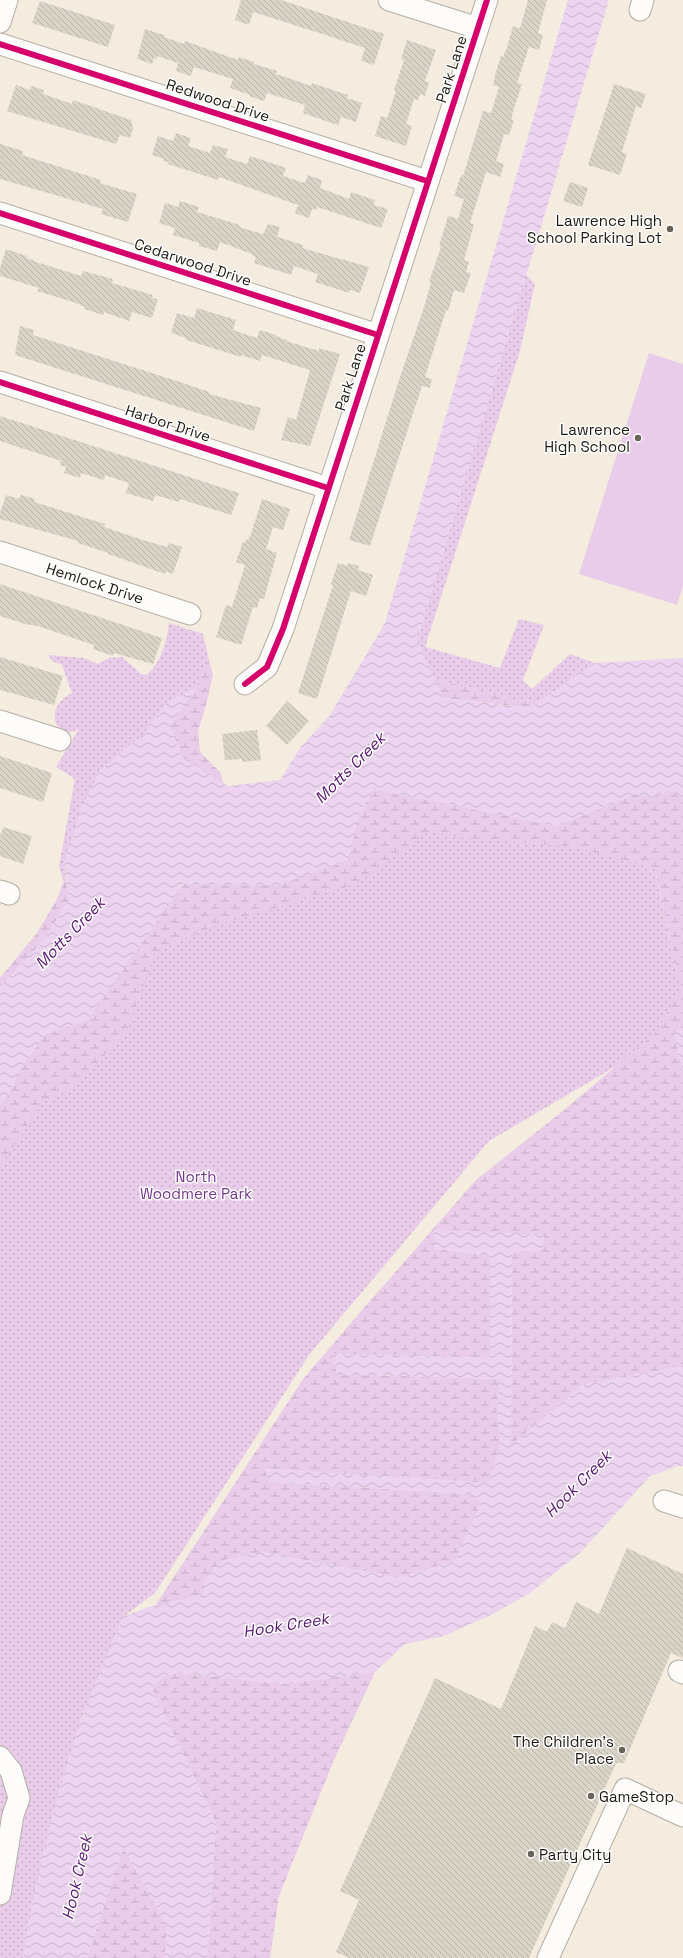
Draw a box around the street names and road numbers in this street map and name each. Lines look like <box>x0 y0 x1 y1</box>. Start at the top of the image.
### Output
street label: Park Lane <box>431 33 471 105</box>
street label: Redwood Drive <box>164 74 272 126</box>
street label: Cedarwood Drive <box>132 234 254 290</box>
street label: Park Lane <box>330 341 370 413</box>
street label: Harbor Drive <box>123 400 213 446</box>
street label: Hemlock Drive <box>44 558 146 608</box>

